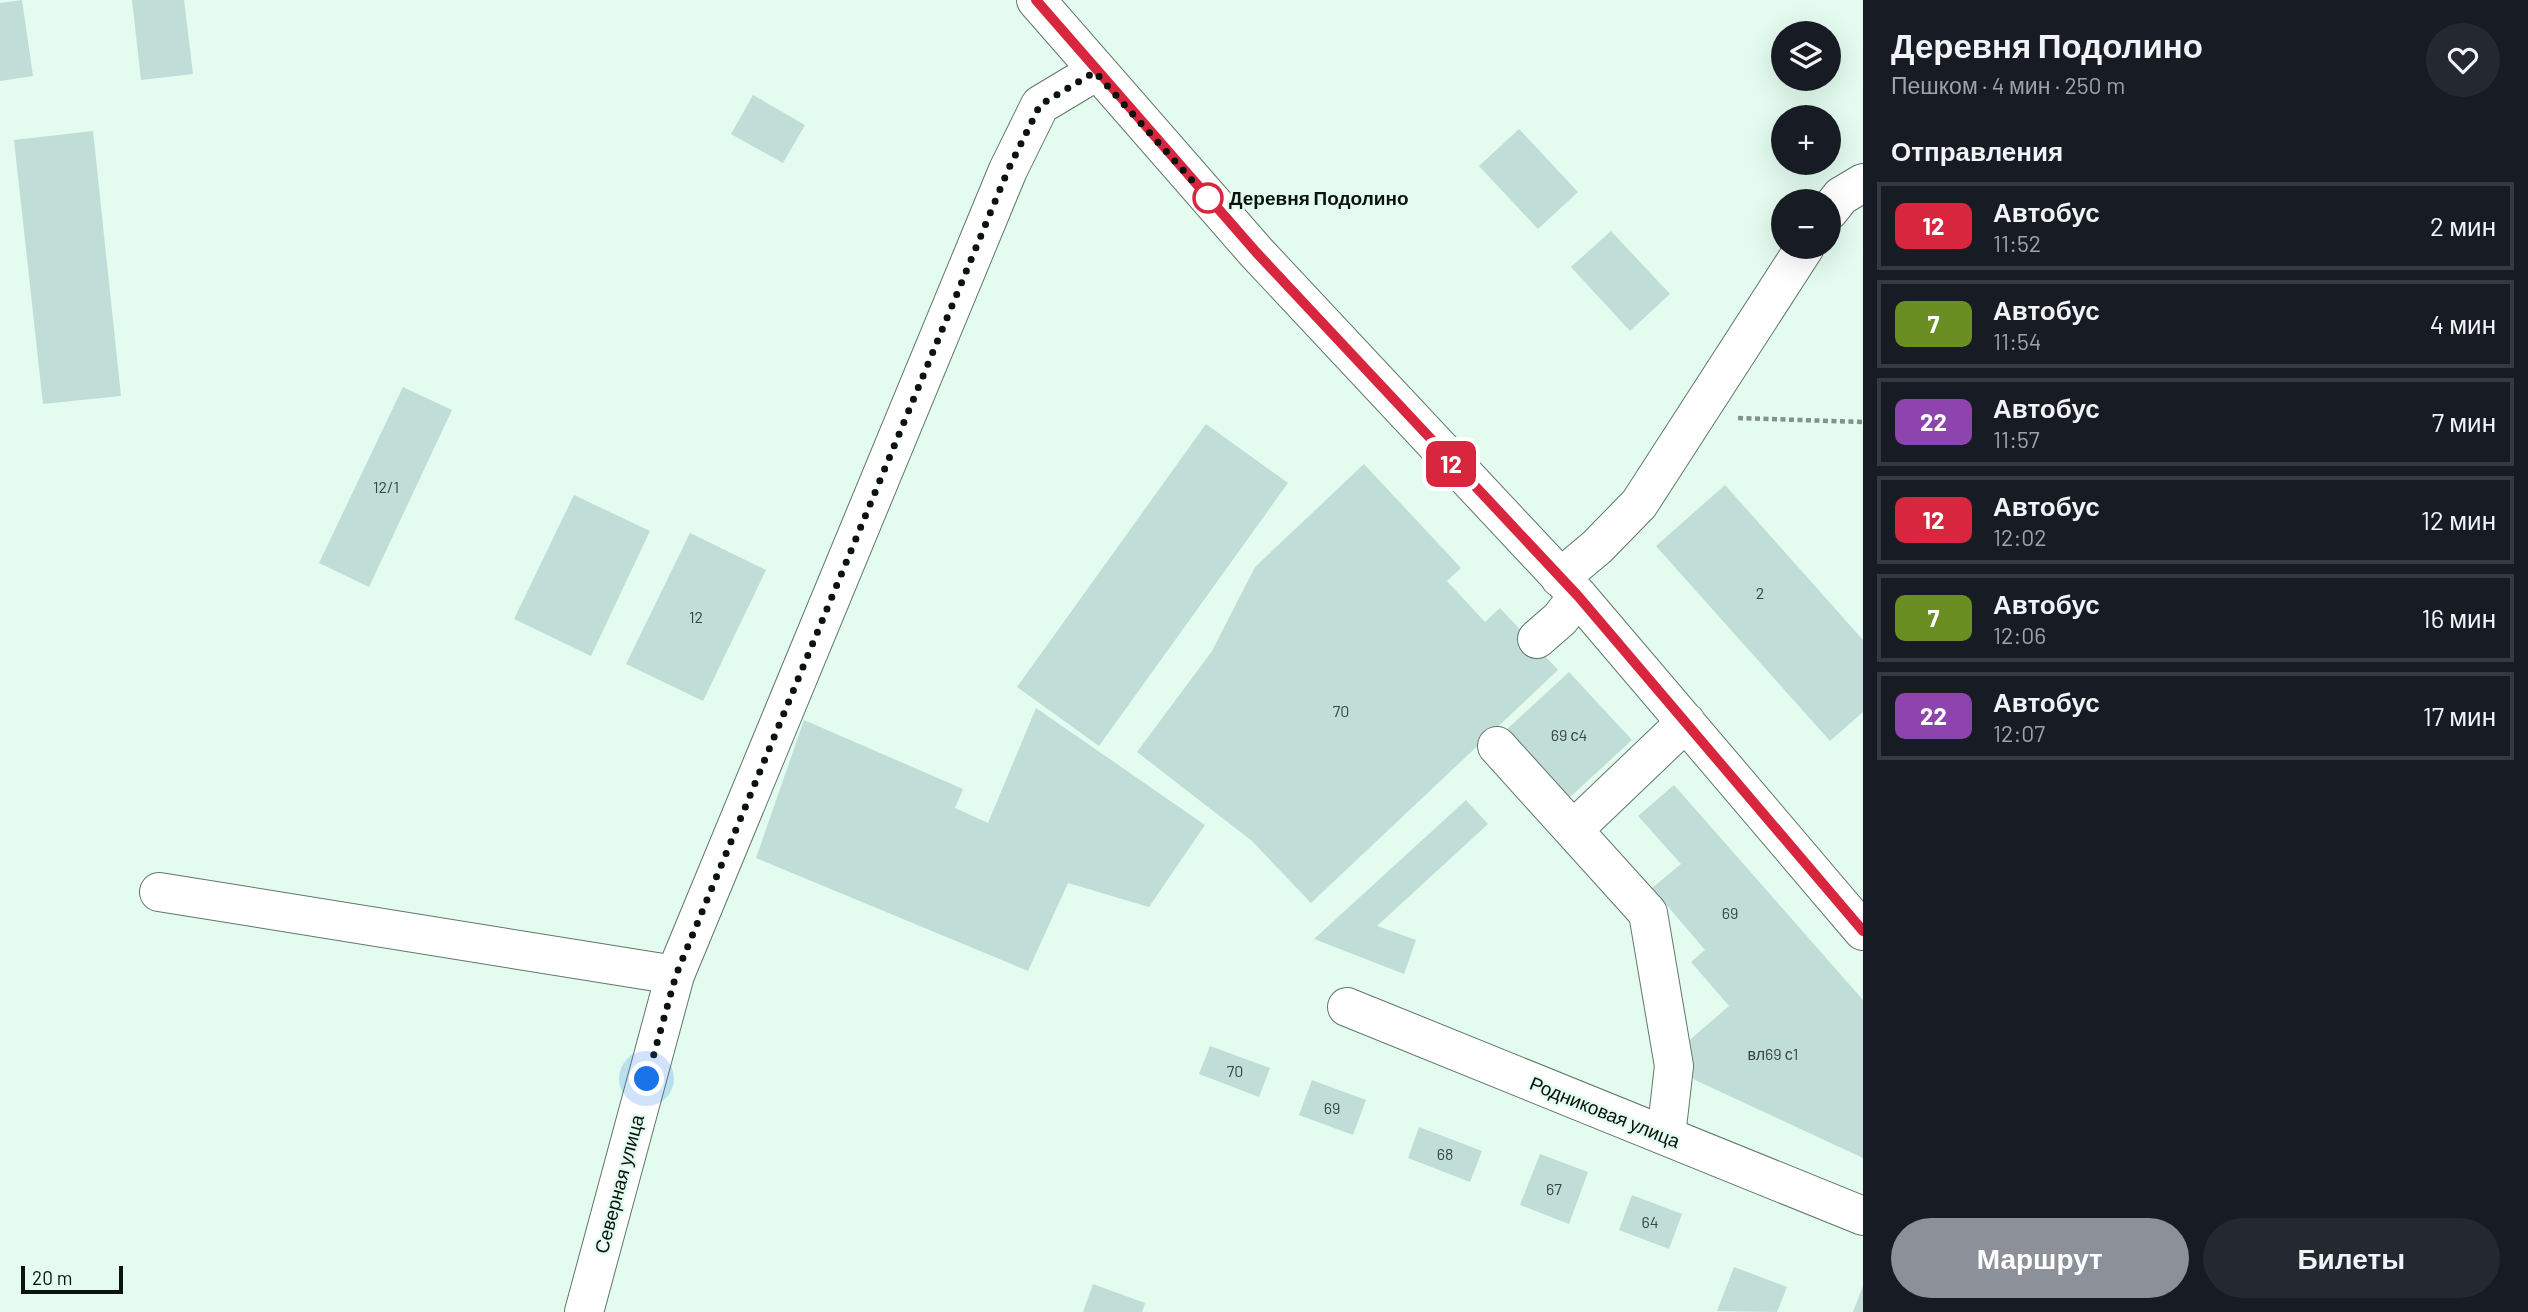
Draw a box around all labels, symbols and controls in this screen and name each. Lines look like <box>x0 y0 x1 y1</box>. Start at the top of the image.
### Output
map controls <box>1771 21 1841 259</box>
button: layers <box>1771 21 1841 91</box>
button: heart <box>2426 23 2500 97</box>
text: Деревня Подолино <box>1891 25 2203 65</box>
text: Пешком · 4 мин · 250 m <box>1891 71 2125 99</box>
button: + <box>1771 105 1841 175</box>
text: Отправления <box>1891 135 2063 166</box>
marker: Деревня Подолино <box>1193 183 1223 213</box>
place label: Деревня Подолино <box>1229 186 1409 209</box>
button: − <box>1771 189 1841 259</box>
text: Автобус <box>1993 196 2100 227</box>
text: 2 мин <box>2430 210 2496 241</box>
text: 12 <box>1923 211 1944 240</box>
text: 11:52 <box>1993 229 2041 257</box>
text: Автобус <box>1993 294 2100 325</box>
text: 4 мин <box>2430 308 2496 339</box>
text: 7 <box>1928 309 1939 338</box>
text: 11:54 <box>1993 327 2041 355</box>
text: Автобус <box>1993 392 2100 423</box>
text: 7 мин <box>2432 406 2496 437</box>
text: 22 <box>1920 407 1947 436</box>
text: 11:57 <box>1993 425 2040 453</box>
line badge: 12 <box>1420 441 1482 487</box>
text: 12 <box>1440 449 1462 478</box>
house number: 12/1 <box>373 477 399 496</box>
text: Автобус <box>1993 490 2100 521</box>
text: 12 мин <box>2421 504 2496 535</box>
text: 12 <box>1923 505 1944 534</box>
text: 12:02 <box>1993 523 2047 551</box>
house number: 2 <box>1756 583 1764 602</box>
text: Автобус <box>1993 588 2100 619</box>
text: 16 мин <box>2422 602 2496 633</box>
text: 7 <box>1928 603 1939 632</box>
house number: 12 <box>689 607 703 626</box>
text: 12:06 <box>1993 621 2046 649</box>
text: Автобус <box>1993 686 2100 717</box>
text: 17 мин <box>2423 700 2496 731</box>
house number: 70 <box>1333 701 1349 720</box>
text: 22 <box>1920 701 1947 730</box>
text: 12:07 <box>1993 719 2045 747</box>
house number: 69 с4 <box>1551 725 1587 744</box>
house number: 69 <box>1722 903 1738 922</box>
house number: вл69 с1 <box>1748 1044 1798 1063</box>
your location <box>629 1061 664 1096</box>
house number: 70 <box>1227 1061 1243 1080</box>
street label: Родниковая улица <box>1527 1071 1684 1152</box>
house number: 69 <box>1324 1098 1340 1117</box>
street label: Северная улица <box>589 1112 648 1256</box>
house number: 68 <box>1437 1144 1453 1163</box>
house number: 67 <box>1546 1179 1562 1198</box>
house number: 64 <box>1641 1212 1659 1231</box>
button: Маршрут <box>1891 1218 2189 1298</box>
button: Билеты <box>2203 1218 2500 1298</box>
scale bar <box>21 1263 122 1295</box>
text: 20 m <box>32 1266 72 1289</box>

